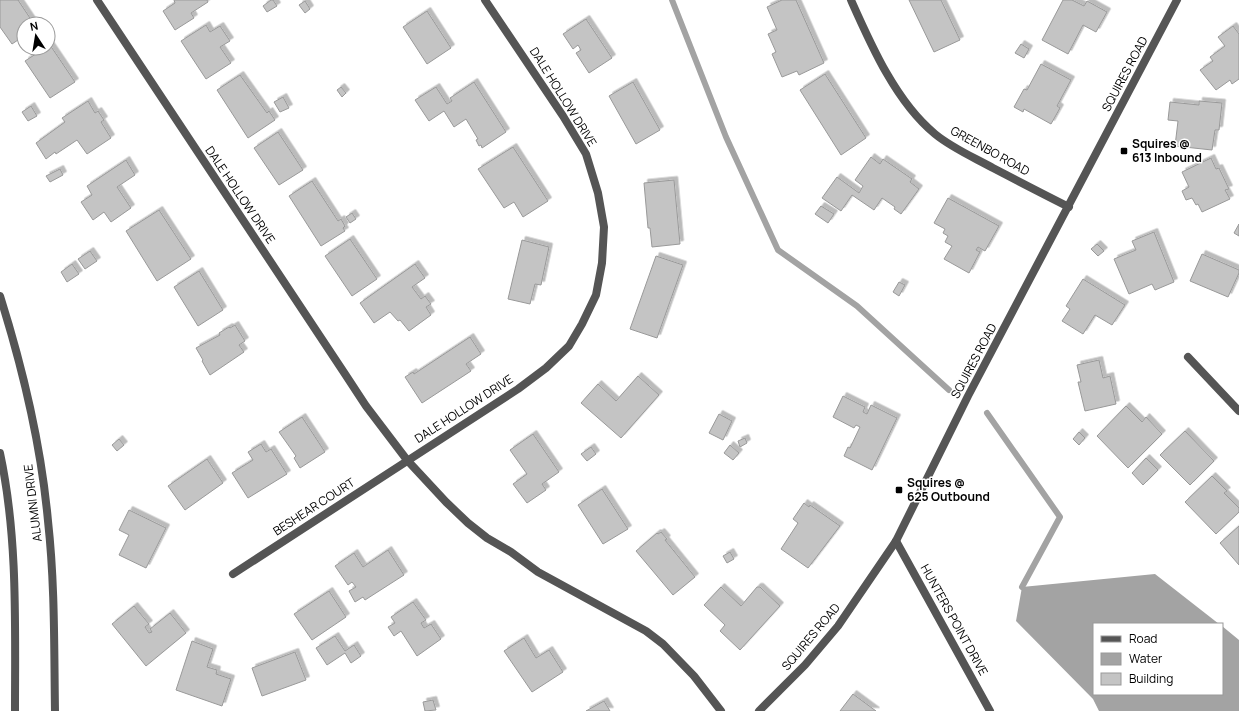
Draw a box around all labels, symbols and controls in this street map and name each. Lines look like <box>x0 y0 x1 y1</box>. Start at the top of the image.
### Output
north arrow <box>16 16 56 56</box>
text: N <box>28 18 39 34</box>
street label: SQUIRES ROAD <box>1098 33 1152 114</box>
street label: DALE HOLLOW DRIVE <box>526 44 601 150</box>
street label: GREENBO ROAD <box>948 122 1033 179</box>
place label: Squires @ 613 Inbound <box>1132 135 1202 166</box>
street label: DALE HOLLOW DRIVE <box>201 143 279 247</box>
marker: Squires @ 613 Inbound <box>1119 146 1129 156</box>
street label: SQUIRES ROAD <box>947 320 1001 401</box>
street label: DALE HOLLOW DRIVE <box>411 370 516 447</box>
street label: ALUMNI DRIVE <box>19 463 46 543</box>
street label: BESHEAR COURT <box>270 473 359 539</box>
place label: Squires @ 625 Outbound <box>907 474 990 505</box>
marker: Squires @ 625 Outbound <box>894 485 904 495</box>
street label: HUNTERS POINT DRIVE <box>917 561 992 679</box>
street label: SQUIRES ROAD <box>777 599 844 674</box>
legend <box>1093 623 1223 695</box>
text: Road <box>1129 630 1157 647</box>
text: Water <box>1129 650 1163 667</box>
text: Building <box>1129 670 1173 687</box>

